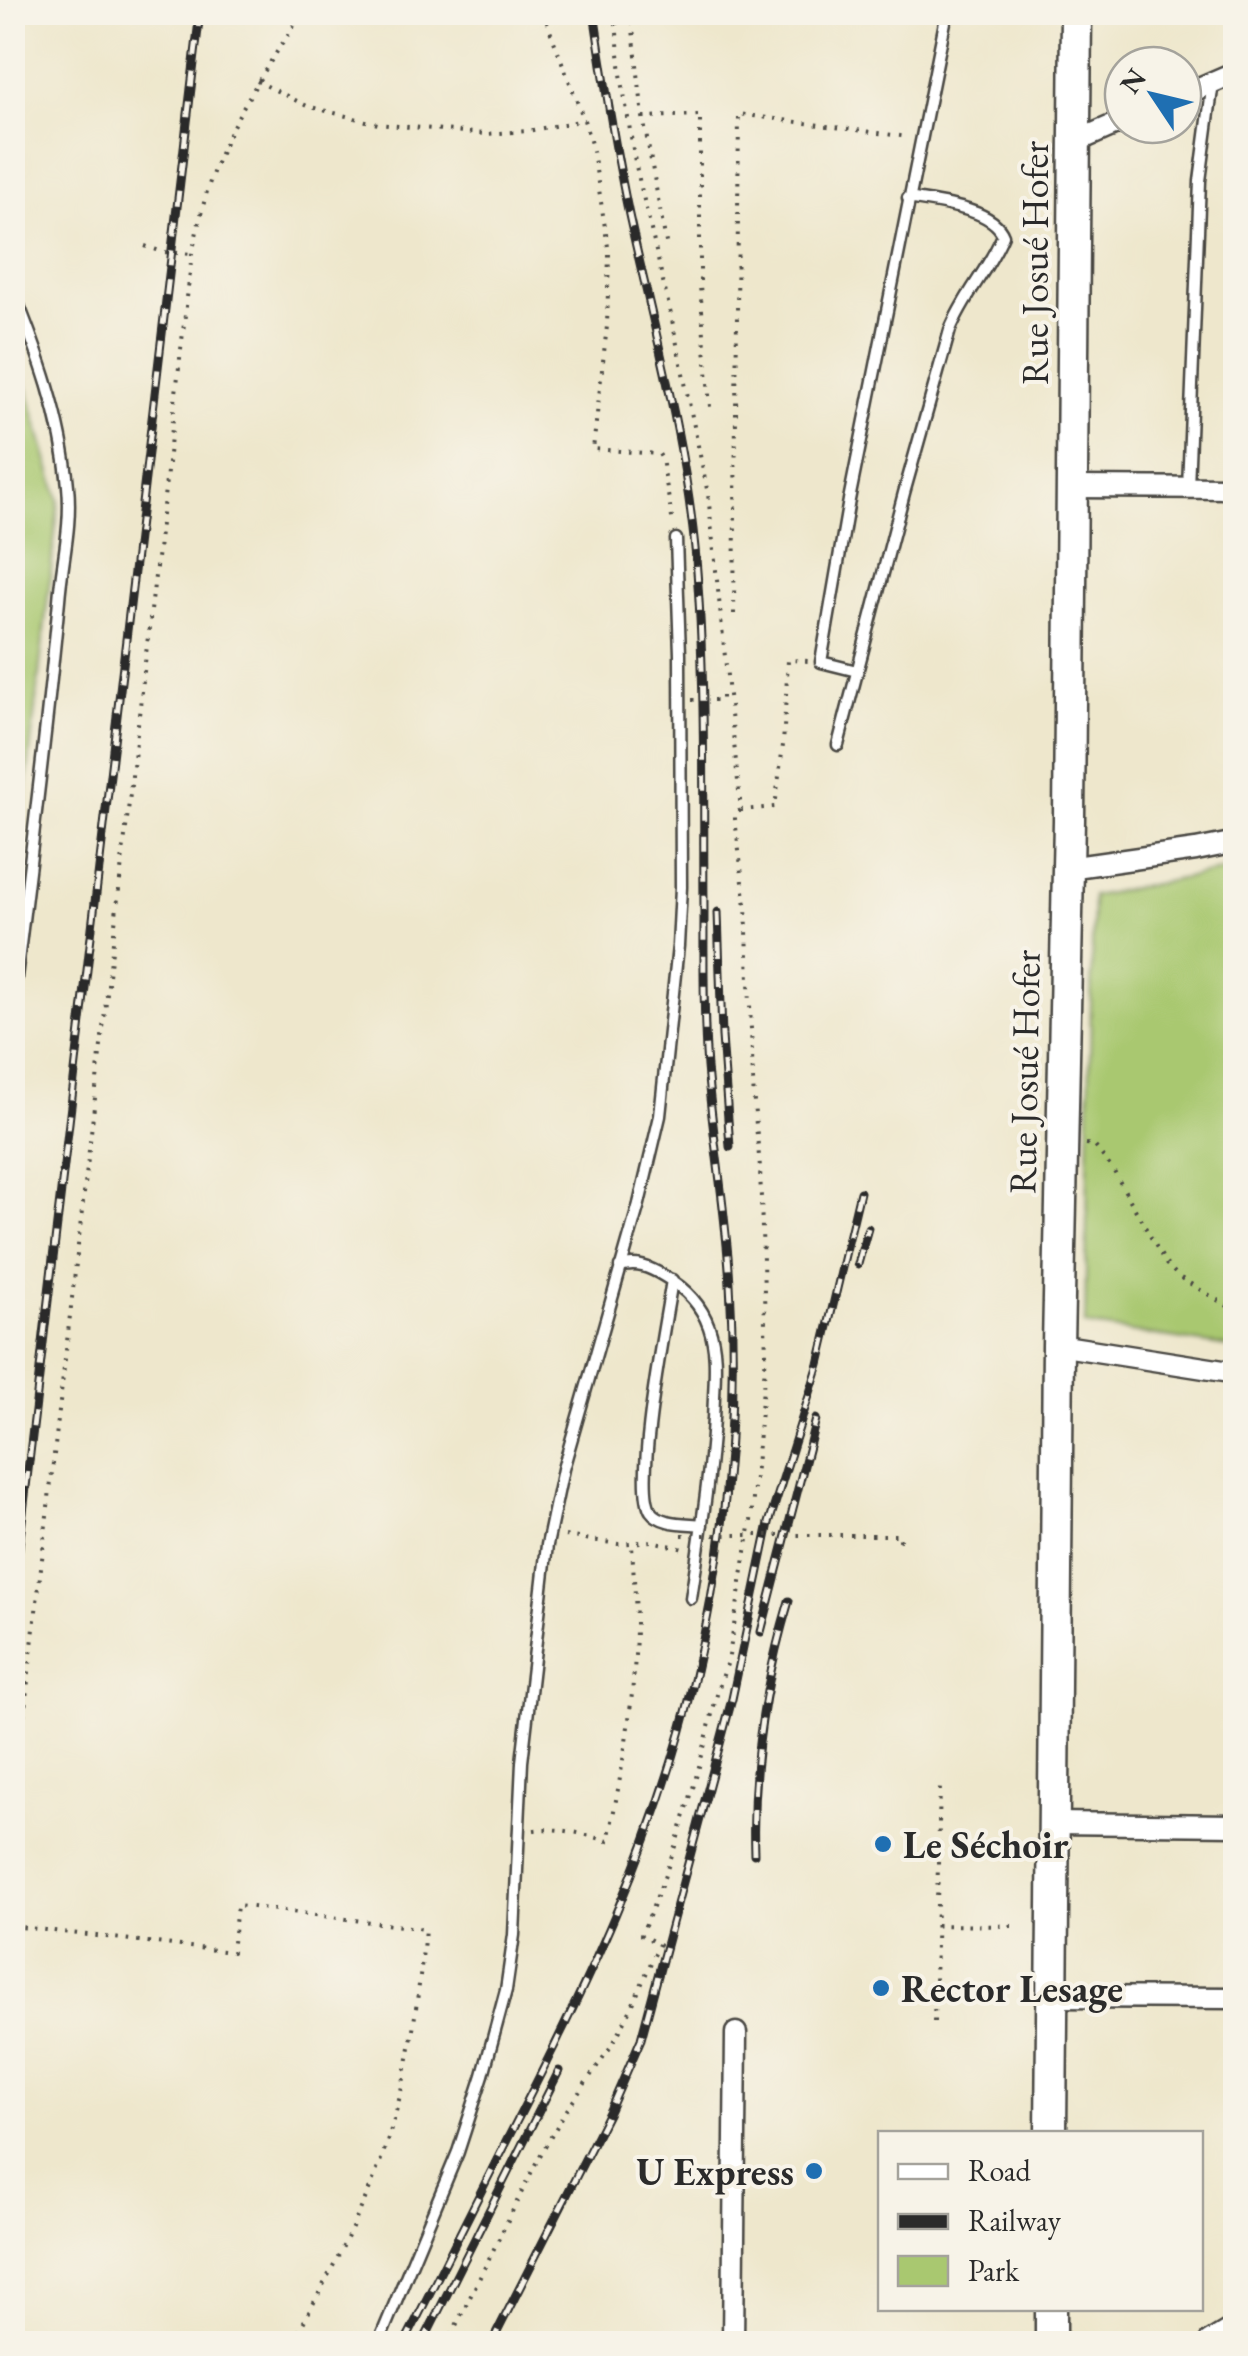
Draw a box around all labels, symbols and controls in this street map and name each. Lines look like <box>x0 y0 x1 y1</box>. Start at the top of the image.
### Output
north arrow <box>1103 45 1203 145</box>
text: N <box>1111 61 1154 100</box>
street label: Rue Josué Hofer <box>1010 141 1059 385</box>
street label: Rue Josué Hofer <box>997 949 1051 1195</box>
place label: Le Séchoir <box>903 1820 1069 1869</box>
marker: Le Séchoir <box>872 1833 894 1855</box>
place label: Rector Lesage <box>901 1964 1123 2013</box>
marker: Rector Lesage <box>870 1977 892 1999</box>
legend <box>878 2131 1203 2311</box>
place label: U Express <box>636 2147 794 2196</box>
text: Road <box>968 2151 1032 2190</box>
marker: U Express <box>803 2160 825 2182</box>
text: Railway <box>968 2201 1062 2240</box>
text: Park <box>968 2251 1020 2290</box>

